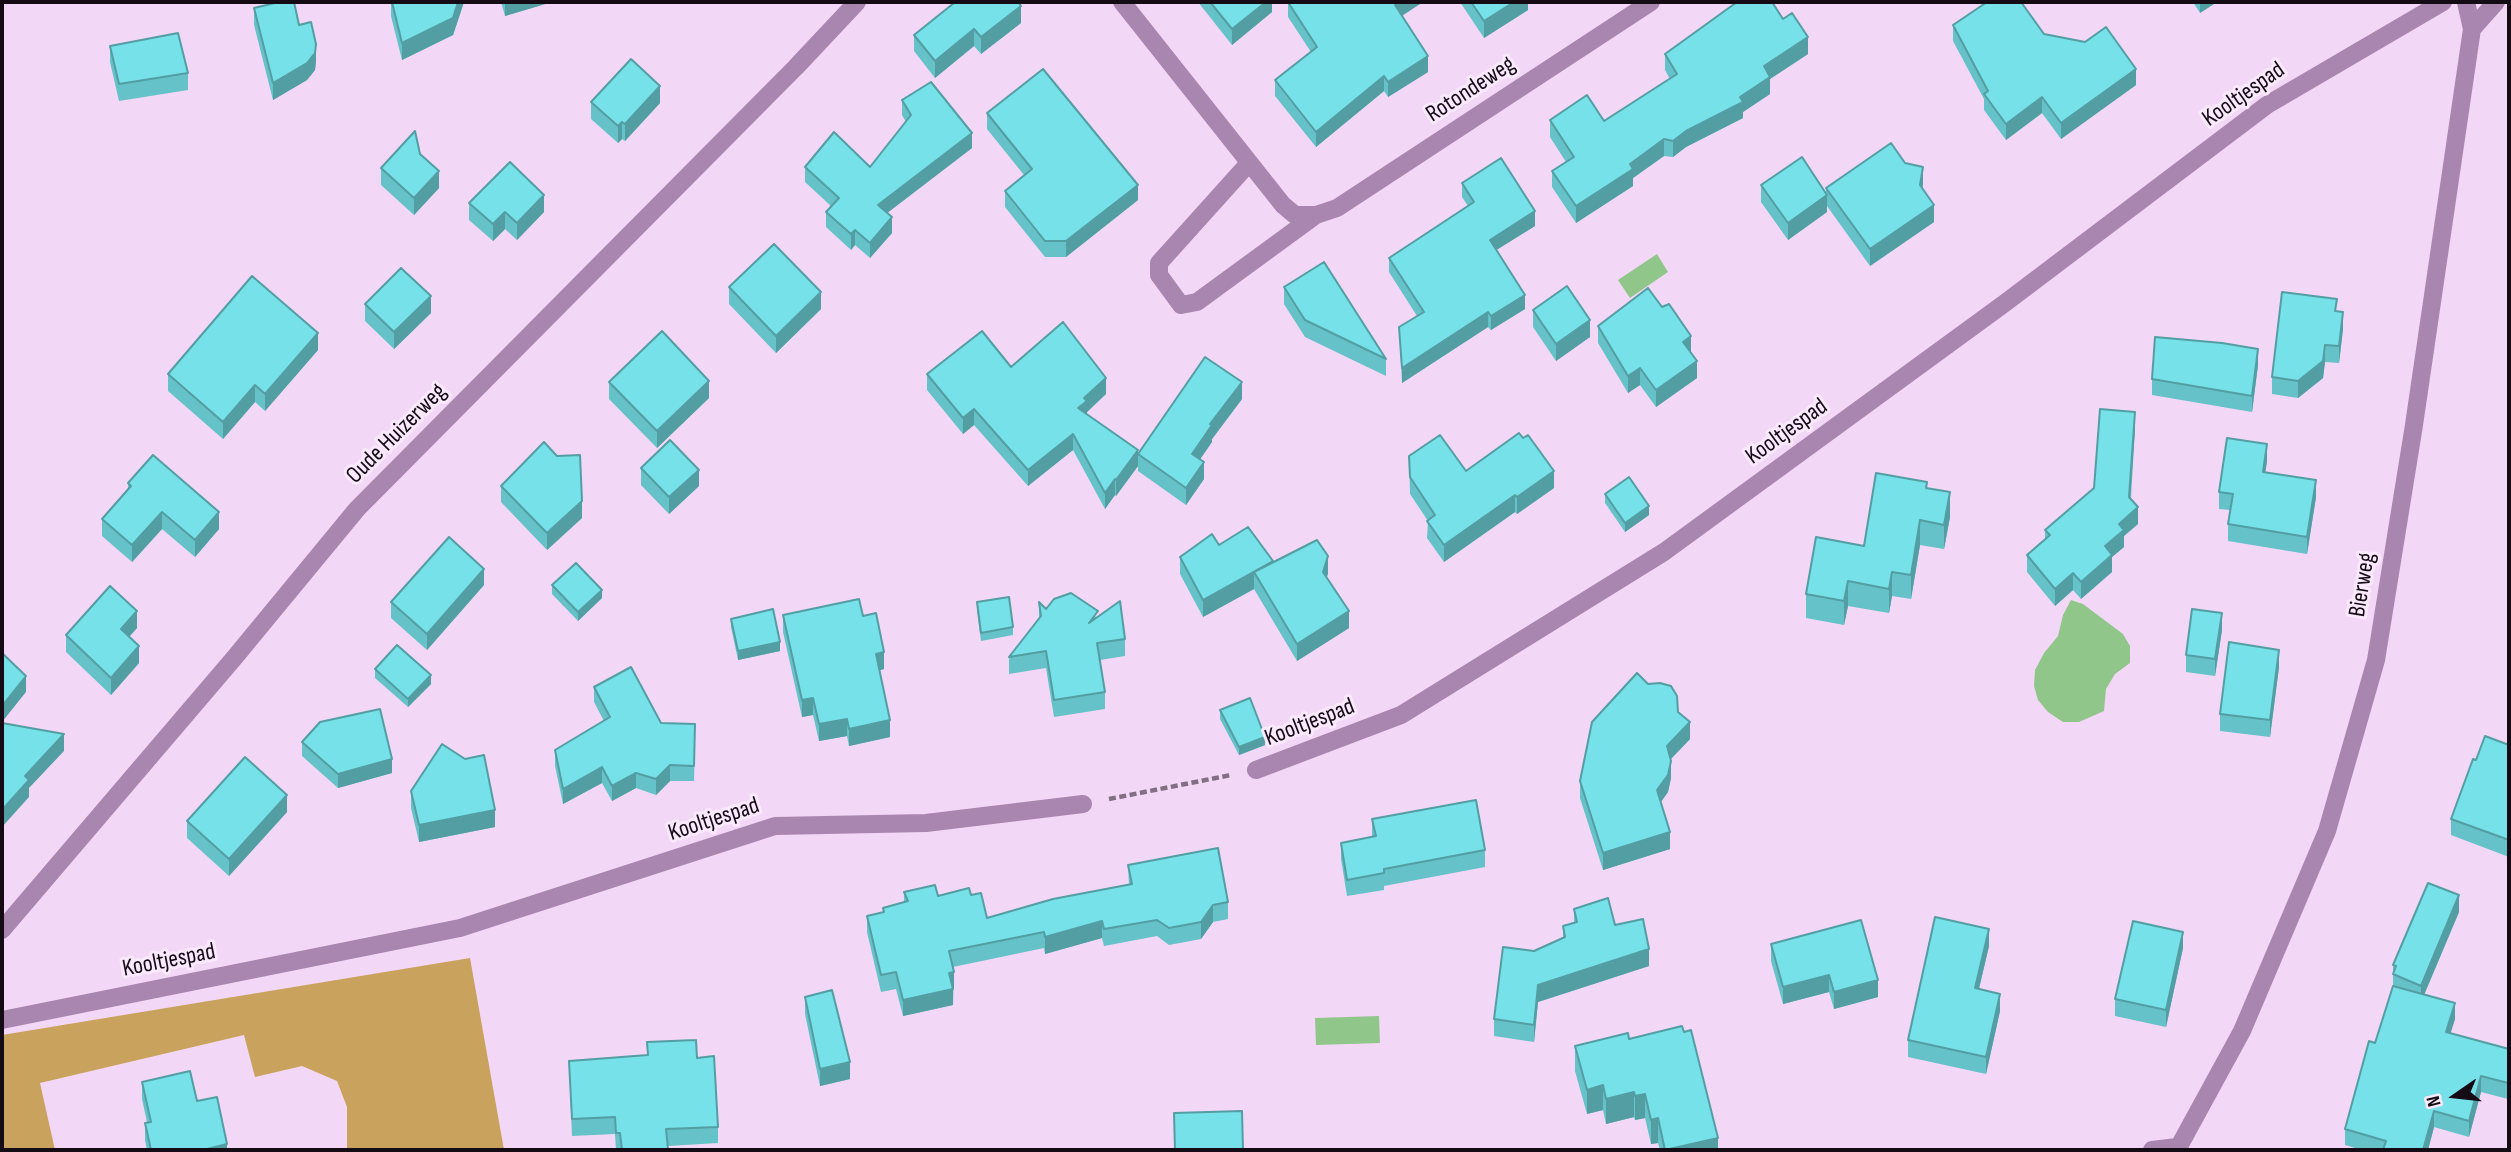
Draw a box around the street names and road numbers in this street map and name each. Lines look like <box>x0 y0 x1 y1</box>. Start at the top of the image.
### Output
street label: Rotondeweg <box>1421 51 1521 129</box>
street label: Kooltjespad <box>2197 56 2291 134</box>
street label: Oude Huizerweg <box>341 378 453 490</box>
street label: Kooltjespad <box>1741 393 1833 471</box>
street label: Bierweg <box>2344 551 2382 619</box>
street label: Kooltjespad <box>1261 693 1359 753</box>
street label: Kooltjespad <box>665 792 763 848</box>
street label: Kooltjespad <box>120 938 218 984</box>

